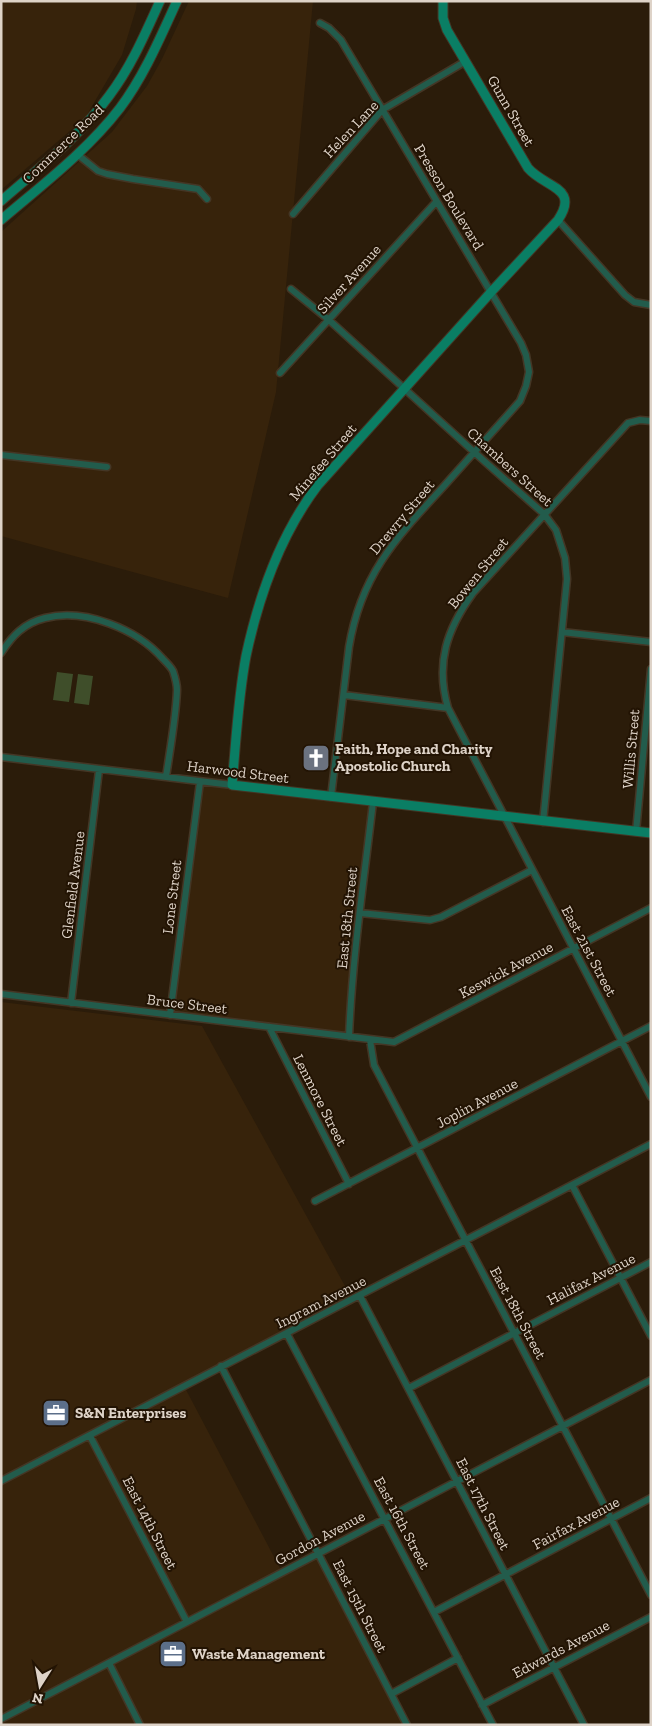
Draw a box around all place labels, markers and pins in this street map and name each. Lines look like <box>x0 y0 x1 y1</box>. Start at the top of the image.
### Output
place label: Faith, Hope and Charity Apostolic Church <box>335 740 493 775</box>
church icon: Faith, Hope and Charity Apostolic Church <box>301 743 331 773</box>
office icon: S&N Enterprises <box>41 1398 71 1428</box>
place label: S&N Enterprises <box>75 1404 187 1422</box>
office icon: Waste Management <box>158 1639 188 1669</box>
place label: Waste Management <box>192 1645 326 1663</box>

